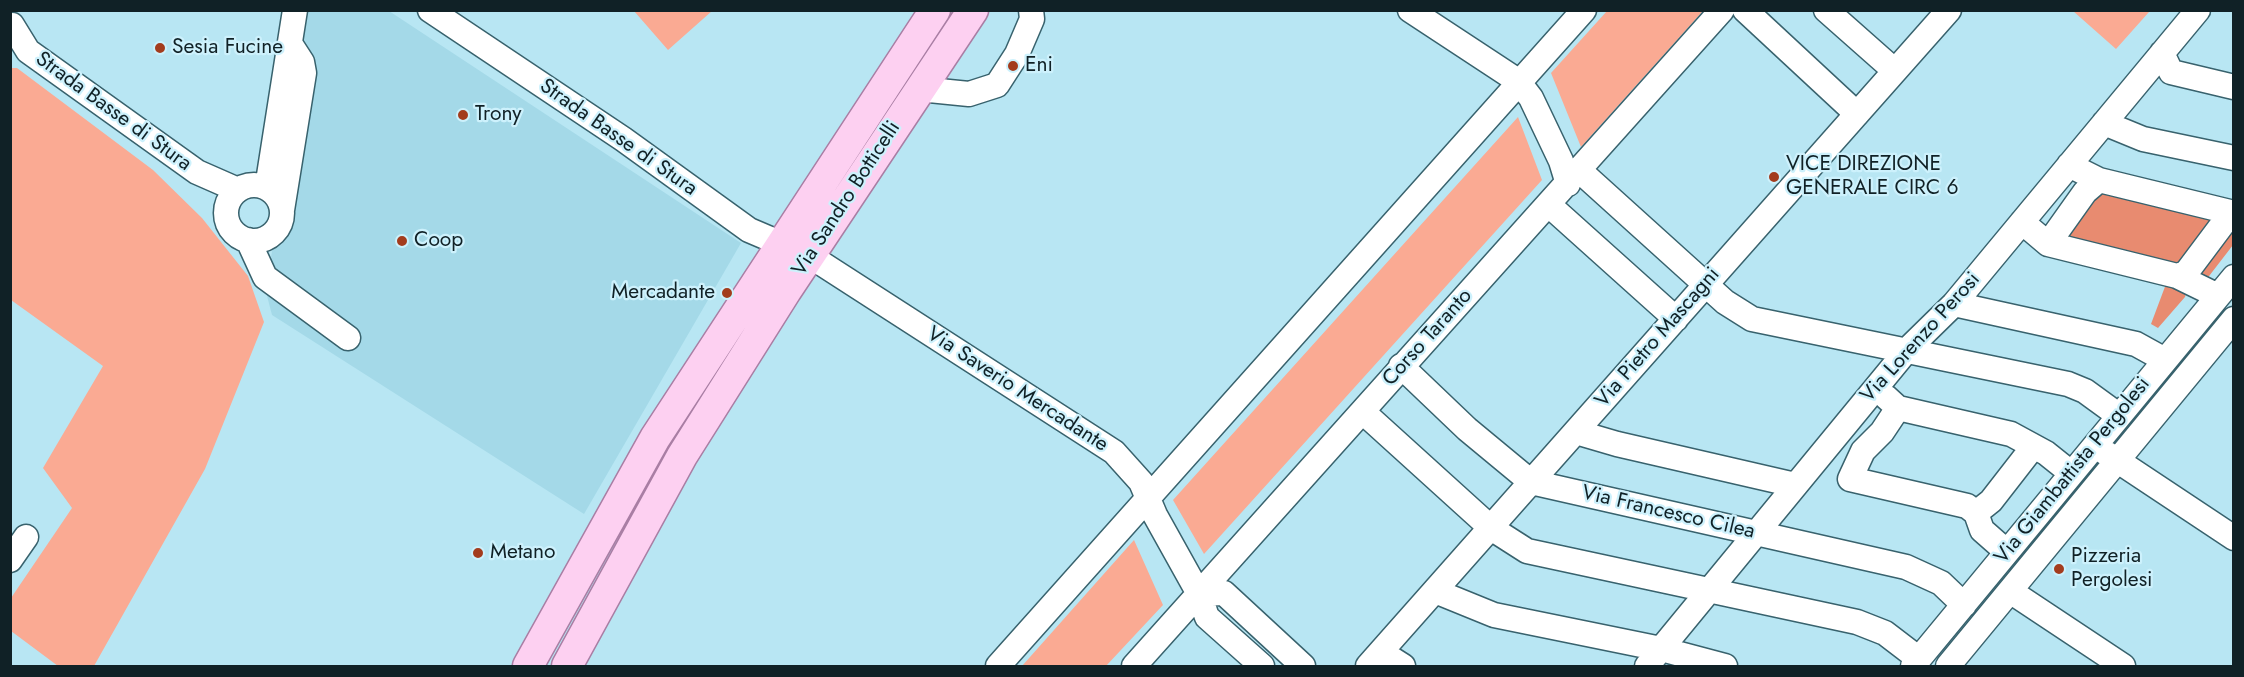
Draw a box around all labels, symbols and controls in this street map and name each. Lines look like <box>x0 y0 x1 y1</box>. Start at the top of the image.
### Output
place label: Sesia Fucine <box>172 35 283 61</box>
marker: Sesia Fucine <box>153 41 167 55</box>
street label: Strada Basse di Stura <box>30 47 196 177</box>
place label: Eni <box>1025 53 1053 79</box>
marker: Eni <box>1006 59 1020 73</box>
street label: Strada Basse di Stura <box>534 74 702 202</box>
place label: Trony <box>475 102 522 128</box>
marker: Trony <box>456 108 470 122</box>
street label: Via Sandro Botticelli <box>788 117 906 281</box>
place label: VICE DIREZIONE GENERALE CIRC 6 <box>1786 152 1959 202</box>
marker: VICE DIREZIONE GENERALE CIRC 6 <box>1767 170 1781 184</box>
place label: Coop <box>414 228 463 254</box>
marker: Coop <box>395 234 409 248</box>
street label: Via Pietro Mascagni <box>1590 263 1726 413</box>
street label: Via Lorenzo Perosi <box>1856 268 1986 408</box>
place label: Mercadante <box>611 280 715 306</box>
street label: Corso Taranto <box>1378 284 1478 392</box>
marker: Mercadante <box>720 286 734 300</box>
street label: Via Saverio Mercadante <box>922 322 1112 458</box>
street label: Via Giambattista Pergolesi <box>1990 373 2156 569</box>
street label: Via Francesco Cilea <box>1579 481 1757 545</box>
place label: Metano <box>490 540 555 566</box>
place label: Pizzeria Pergolesi <box>2071 544 2153 594</box>
marker: Metano <box>471 546 485 560</box>
marker: Pizzeria Pergolesi <box>2052 562 2066 576</box>

